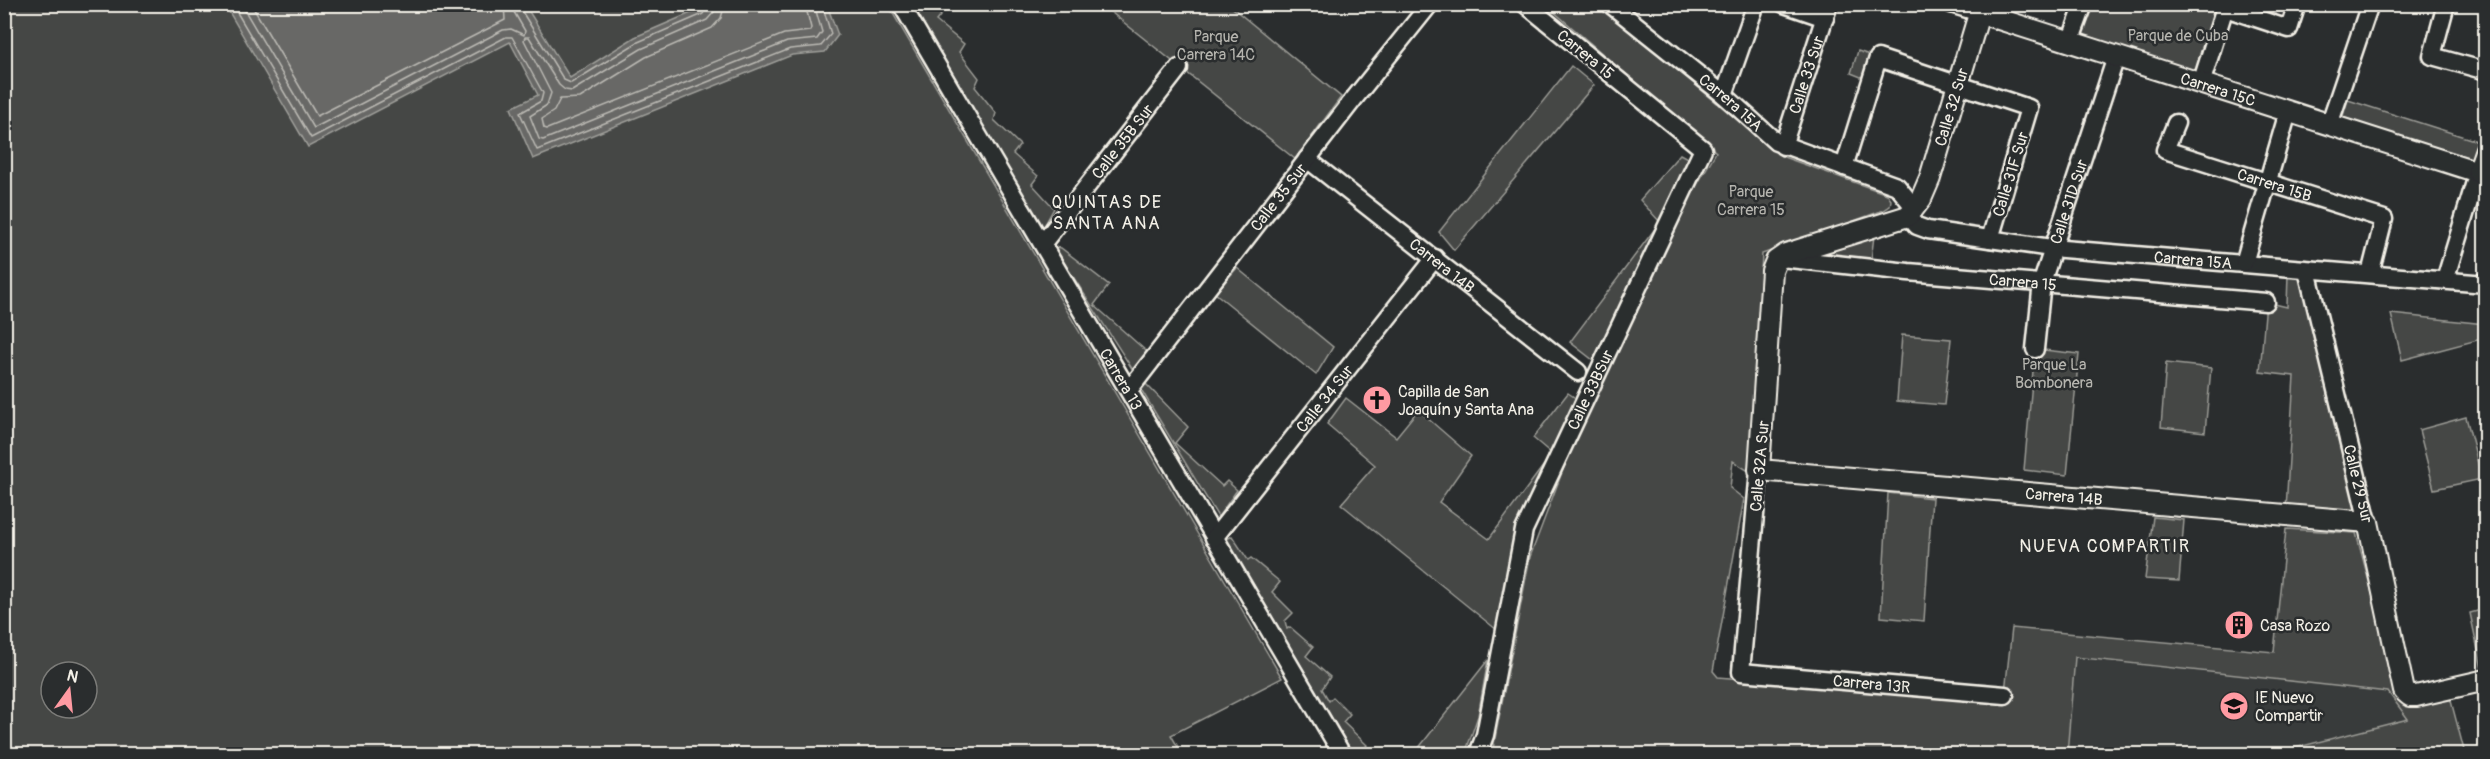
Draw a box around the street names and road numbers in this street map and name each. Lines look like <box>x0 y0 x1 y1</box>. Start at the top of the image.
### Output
street label: Carrera 15 <box>1553 26 1618 84</box>
street label: Calle 33 Sur <box>1785 33 1829 116</box>
street label: Calle 32 Sur <box>1931 66 1973 149</box>
street label: Carrera 15C <box>2178 69 2258 111</box>
street label: Carrera 15A <box>1694 70 1767 136</box>
street label: Calle 35B Sur <box>1088 100 1159 183</box>
street label: Calle 31F Sur <box>1989 129 2033 219</box>
street label: Calle 31D Sur <box>2046 157 2093 247</box>
street label: Calle 35 Sur <box>1246 159 1312 235</box>
street label: Carrera 15B <box>2235 164 2314 207</box>
street label: Carrera 14B <box>1405 234 1478 298</box>
street label: Carrera 15A <box>2153 248 2233 274</box>
street label: Carrera 15 <box>1988 270 2057 295</box>
street label: Carrera 13 <box>1095 345 1147 414</box>
street label: Calle 33BSur <box>1563 346 1618 433</box>
street label: Calle 34 Sur <box>1292 361 1358 437</box>
street label: Calle 32A Sur <box>1746 420 1774 512</box>
street label: Calle 29 Sur <box>2339 443 2377 526</box>
street label: Carrera 14B <box>2024 484 2103 510</box>
street label: Carrera 13R <box>1832 671 1911 698</box>

